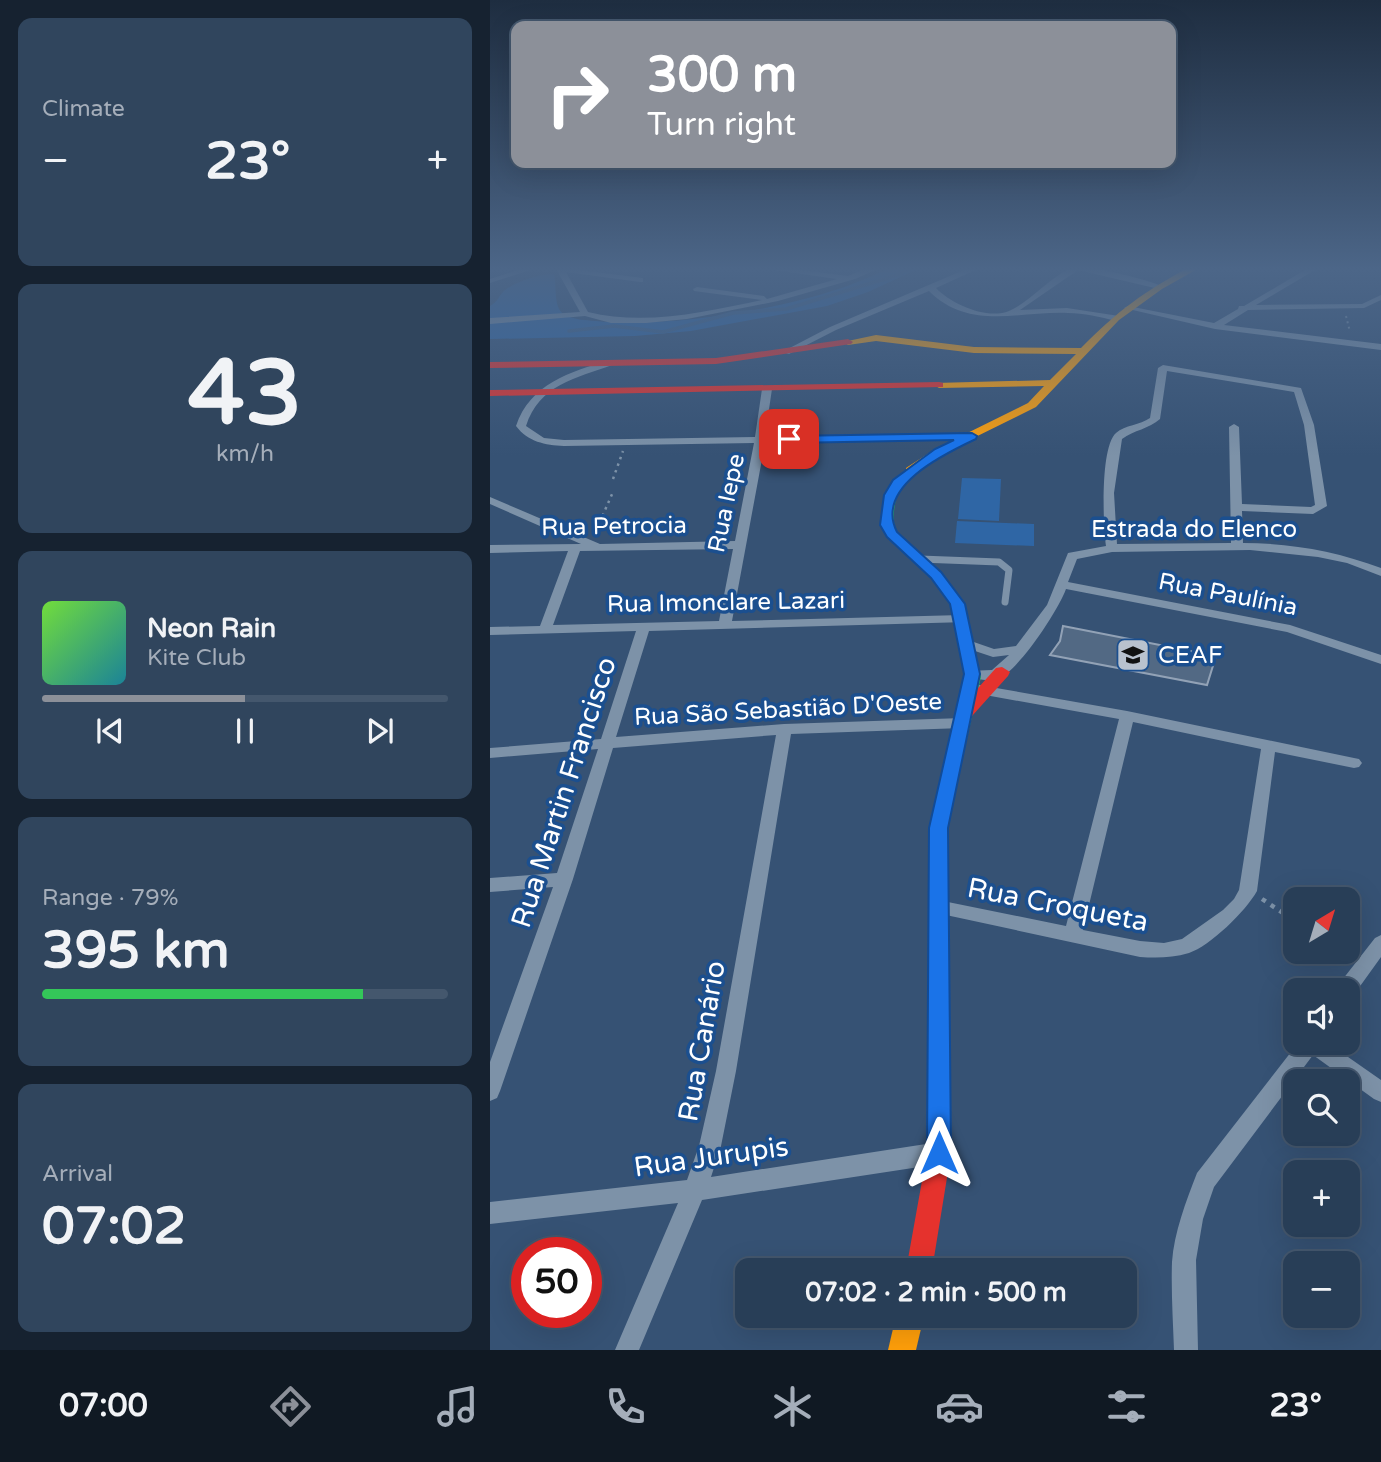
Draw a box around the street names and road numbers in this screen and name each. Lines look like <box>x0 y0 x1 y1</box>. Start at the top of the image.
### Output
street label: Rua Iepe <box>702 451 751 555</box>
street label: Rua Petrocia <box>541 511 687 542</box>
street label: Estrada do Elenco <box>1091 515 1297 544</box>
street label: Rua Paulínia <box>1156 567 1300 622</box>
street label: Rua Imonclare Lazari <box>607 586 845 619</box>
street label: Rua Martin Francisco <box>504 653 624 932</box>
street label: Rua São Sebastião D'Oeste <box>633 687 943 732</box>
street label: Rua Croqueta <box>964 871 1151 939</box>
street label: Rua Canário <box>671 958 733 1124</box>
street label: Rua Jurupis <box>632 1129 791 1185</box>

